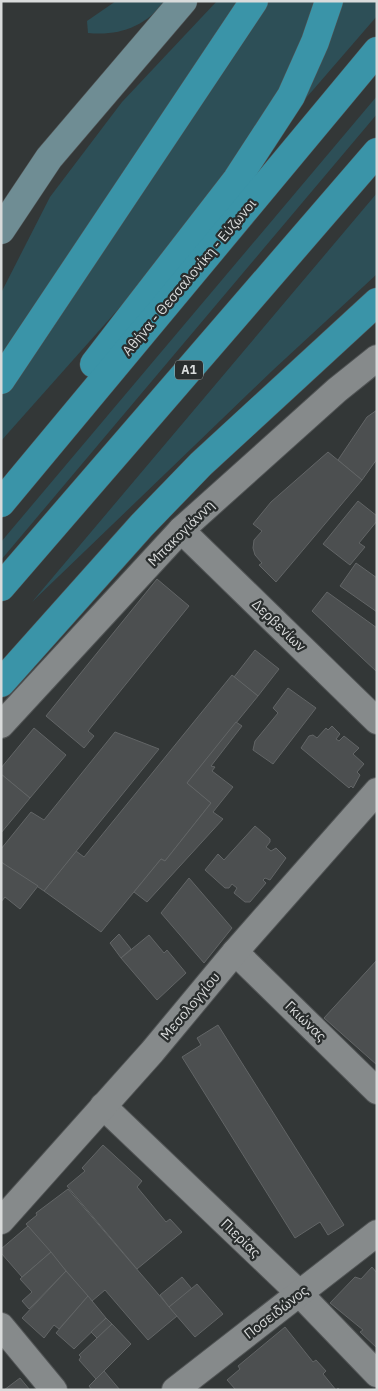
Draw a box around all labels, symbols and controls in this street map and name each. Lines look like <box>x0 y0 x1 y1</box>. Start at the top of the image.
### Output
street label: Αθήνα - Θεσσαλονίκη - Εύζωνοι <box>118 195 260 359</box>
road number: Α1 <box>175 360 203 380</box>
street label: Μπακογιάννη <box>144 496 218 570</box>
street label: Δερβενίων <box>248 595 310 655</box>
street label: Μεσολογγίου <box>156 968 224 1044</box>
street label: Γκιώνας <box>282 997 331 1045</box>
street label: Πιερίας <box>217 1215 265 1261</box>
street label: Ποσειδώνος <box>240 1281 312 1343</box>

